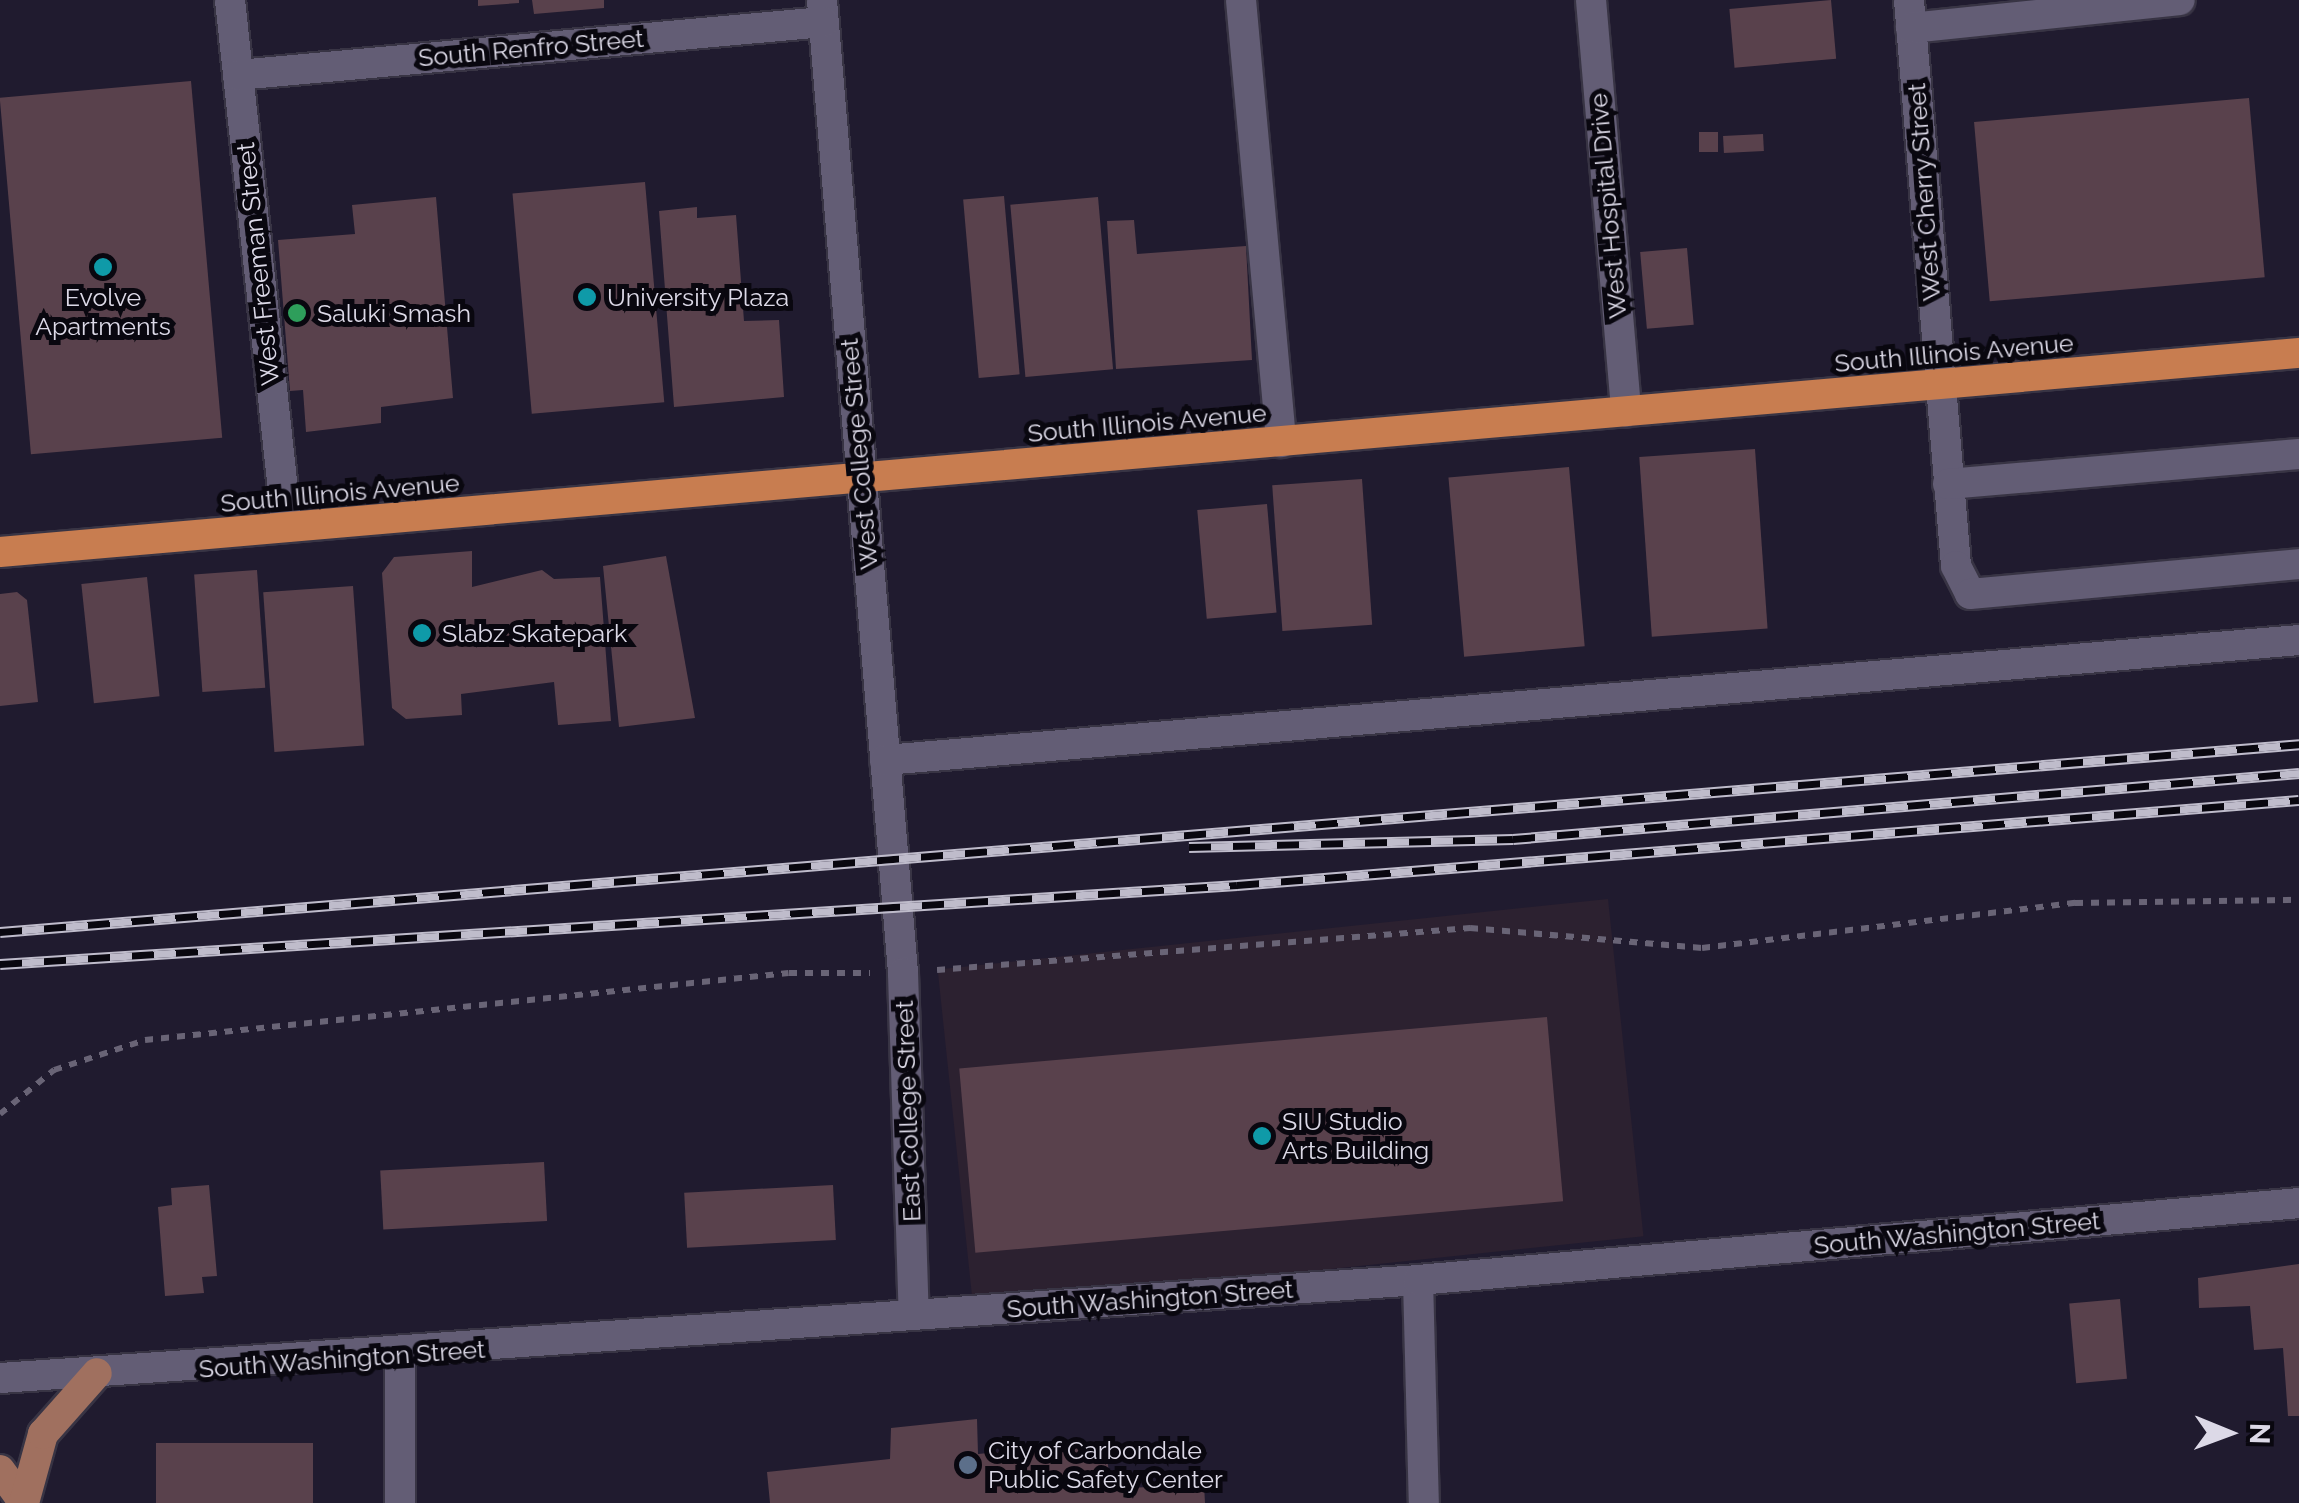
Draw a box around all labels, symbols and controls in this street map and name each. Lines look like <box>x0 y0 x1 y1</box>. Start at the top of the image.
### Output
street label: South Renfro Street <box>417 23 645 73</box>
street label: West Cherry Street <box>1901 82 1947 302</box>
street label: West Hospital Drive <box>1583 92 1633 320</box>
street label: West Freeman Street <box>230 141 286 387</box>
marker: Evolve Apartments <box>92 256 114 278</box>
place label: University Plaza <box>607 282 790 312</box>
place label: Evolve Apartments <box>35 283 171 342</box>
marker: University Plaza <box>576 286 598 308</box>
place label: Saluki Smash <box>317 298 471 328</box>
marker: Saluki Smash <box>286 302 308 324</box>
street label: South Illinois Avenue <box>1833 328 2075 378</box>
street label: West College Street <box>834 337 884 571</box>
street label: South Illinois Avenue <box>1026 398 1268 448</box>
street label: South Illinois Avenue <box>219 468 461 518</box>
place label: Slabz Skatepark <box>442 618 627 648</box>
marker: Slabz Skatepark <box>411 622 433 644</box>
street label: East College Street <box>889 1000 927 1222</box>
place label: SIU Studio Arts Building <box>1282 1107 1429 1166</box>
marker: SIU Studio Arts Building <box>1251 1125 1273 1147</box>
street label: South Washington Street <box>1812 1206 2102 1260</box>
street label: South Washington Street <box>1005 1274 1295 1324</box>
street label: South Washington Street <box>197 1334 487 1384</box>
north arrow <box>2179 1383 2279 1483</box>
text: N <box>2243 1423 2276 1445</box>
place label: City of Carbondale Public Safety Center <box>988 1436 1223 1495</box>
marker: City of Carbondale Public Safety Center <box>957 1454 979 1476</box>

